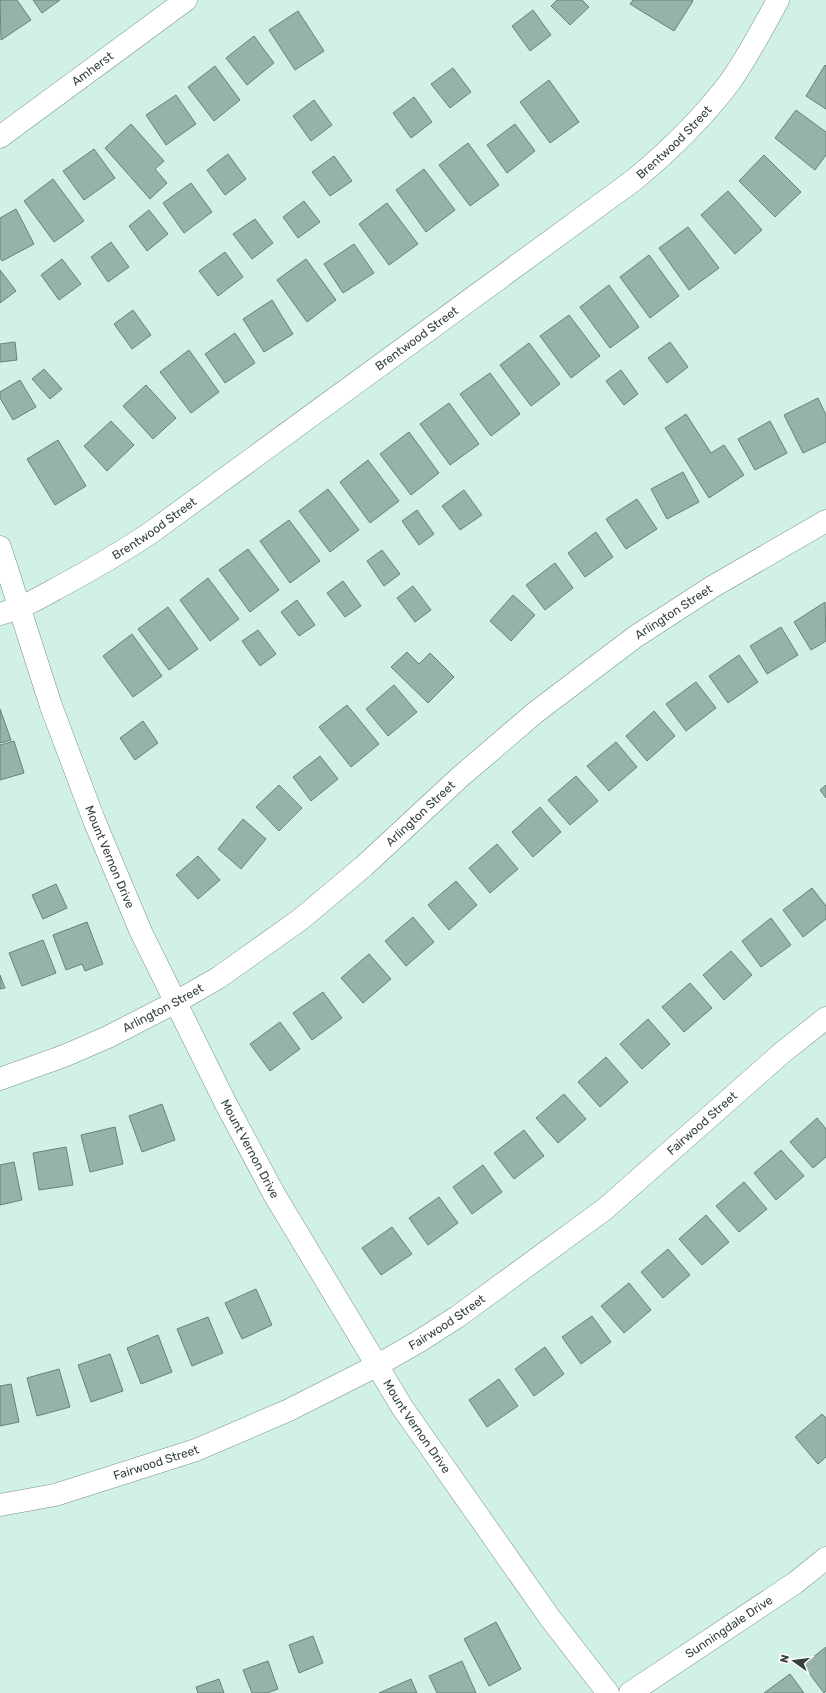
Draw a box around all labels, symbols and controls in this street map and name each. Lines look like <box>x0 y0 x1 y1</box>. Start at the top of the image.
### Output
street label: Amherst <box>69 49 116 89</box>
street label: Brentwood Street <box>634 103 715 182</box>
street label: Brentwood Street <box>373 304 461 373</box>
street label: Brentwood Street <box>110 495 199 562</box>
street label: Arlington Street <box>632 582 715 642</box>
street label: Arlington Street <box>383 778 458 849</box>
street label: Mount Vernon Drive <box>82 804 137 911</box>
street label: Arlington Street <box>120 981 206 1035</box>
street label: Fairwood Street <box>664 1089 740 1158</box>
street label: Mount Vernon Drive <box>218 1097 282 1201</box>
street label: Fairwood Street <box>406 1292 488 1353</box>
street label: Mount Vernon Drive <box>380 1377 453 1476</box>
street label: Fairwood Street <box>112 1442 201 1483</box>
street label: Sunningdale Drive <box>683 1593 776 1661</box>
north arrow <box>774 1641 814 1681</box>
text: N <box>778 1653 792 1664</box>

